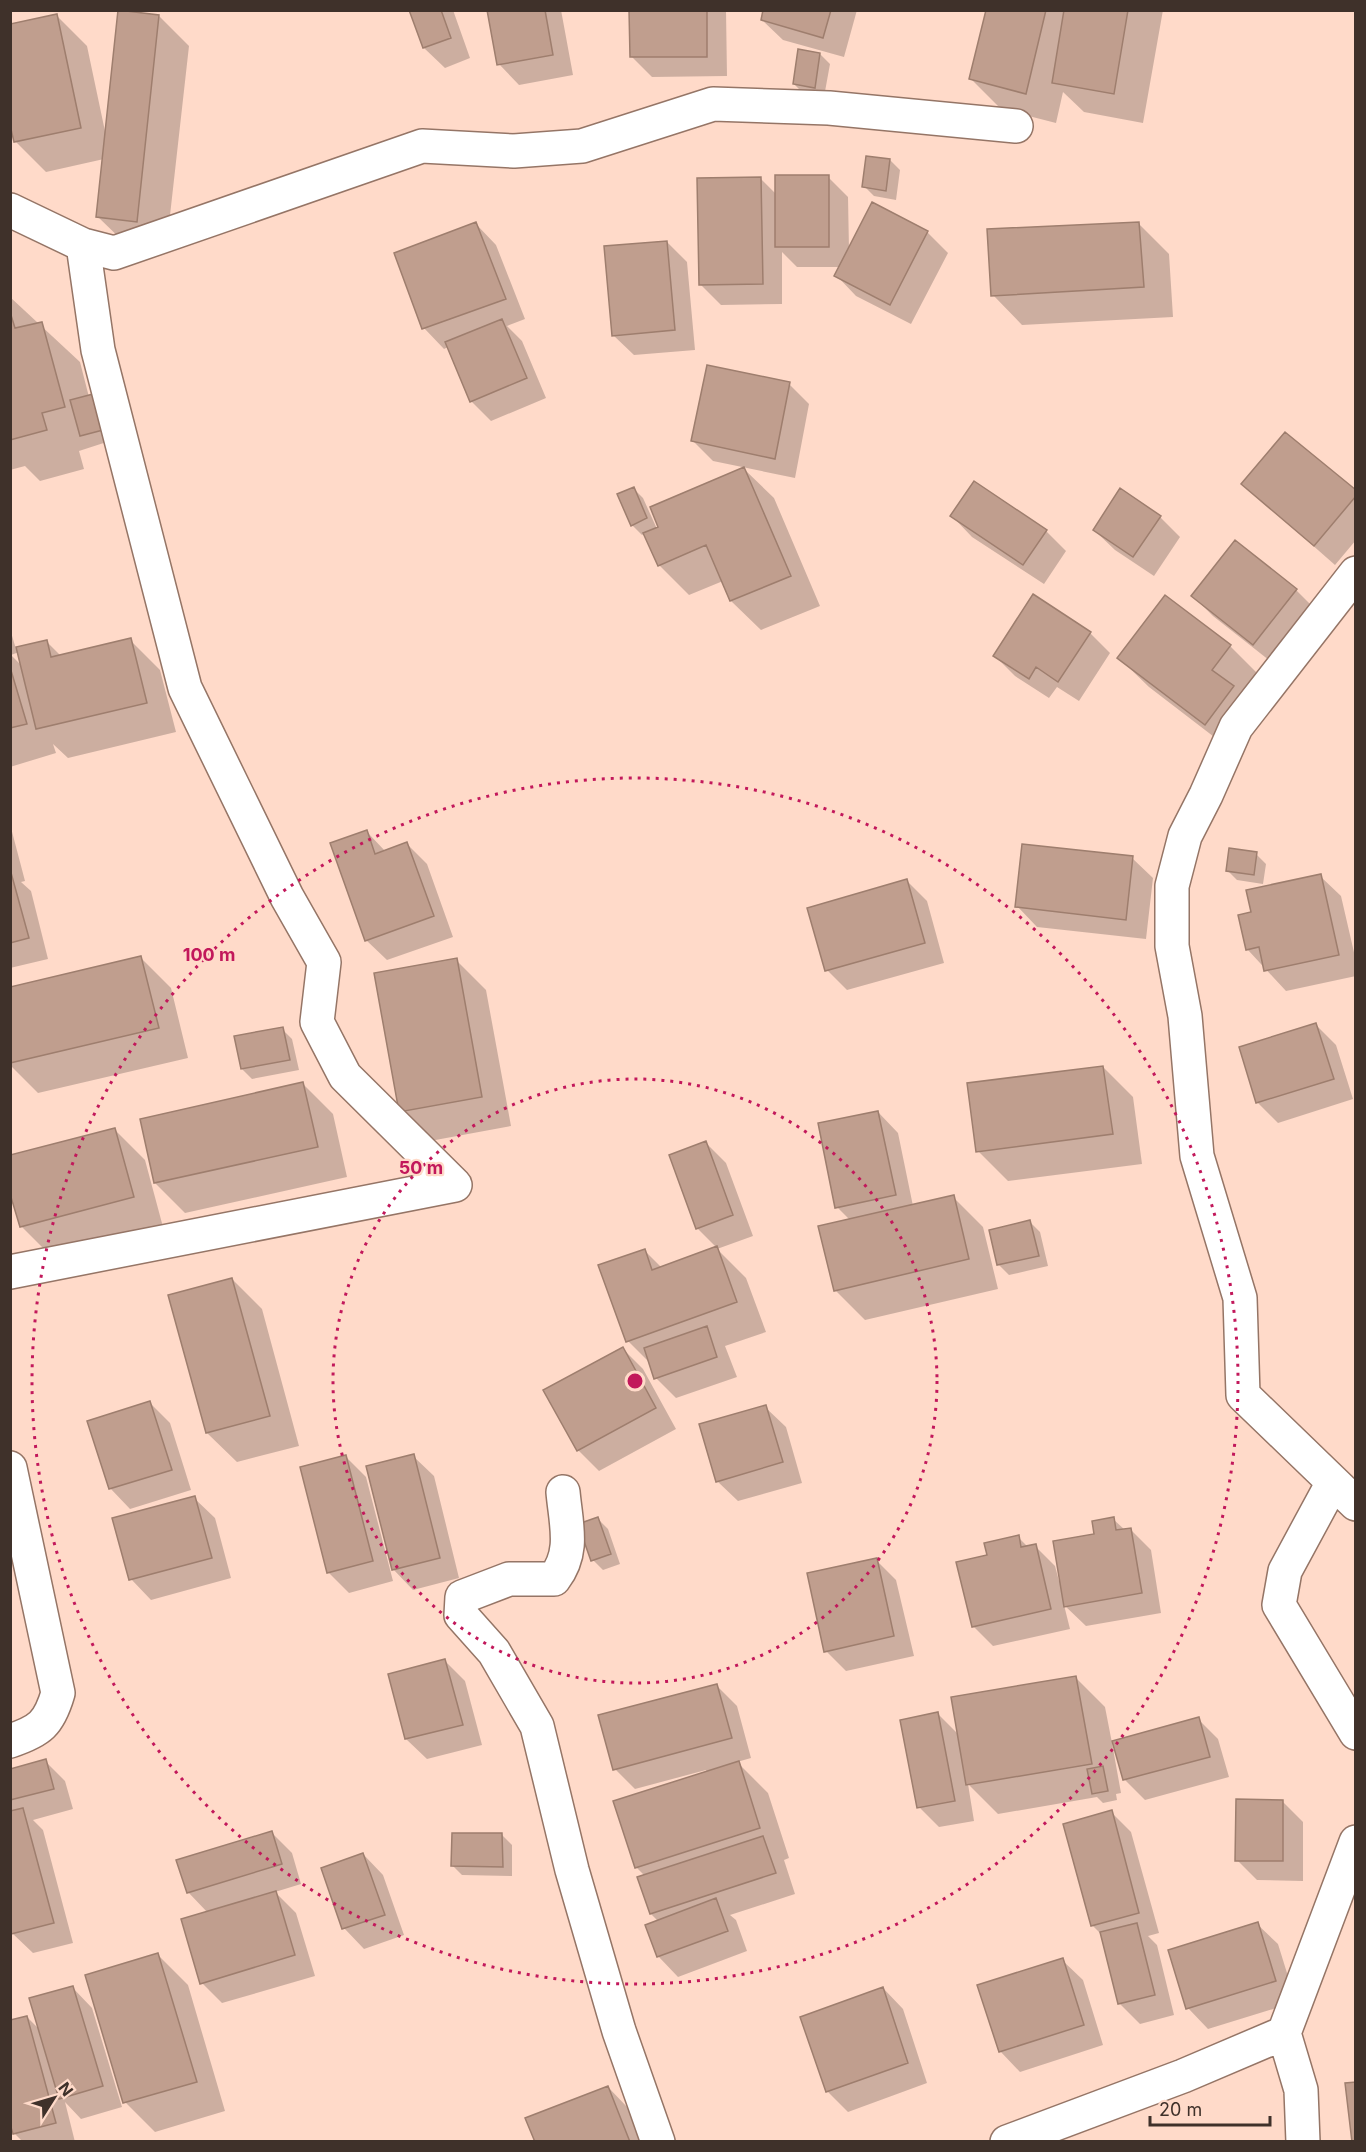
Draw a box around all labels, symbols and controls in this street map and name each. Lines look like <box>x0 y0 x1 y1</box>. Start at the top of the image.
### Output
text: 100 m <box>183 944 235 965</box>
text: 50 m <box>399 1157 443 1178</box>
centre of rings <box>625 1371 645 1391</box>
north arrow <box>24 2068 84 2128</box>
text: N <box>54 2078 78 2100</box>
scale bar <box>1150 2089 1270 2127</box>
text: 20 m <box>1159 2099 1202 2120</box>

